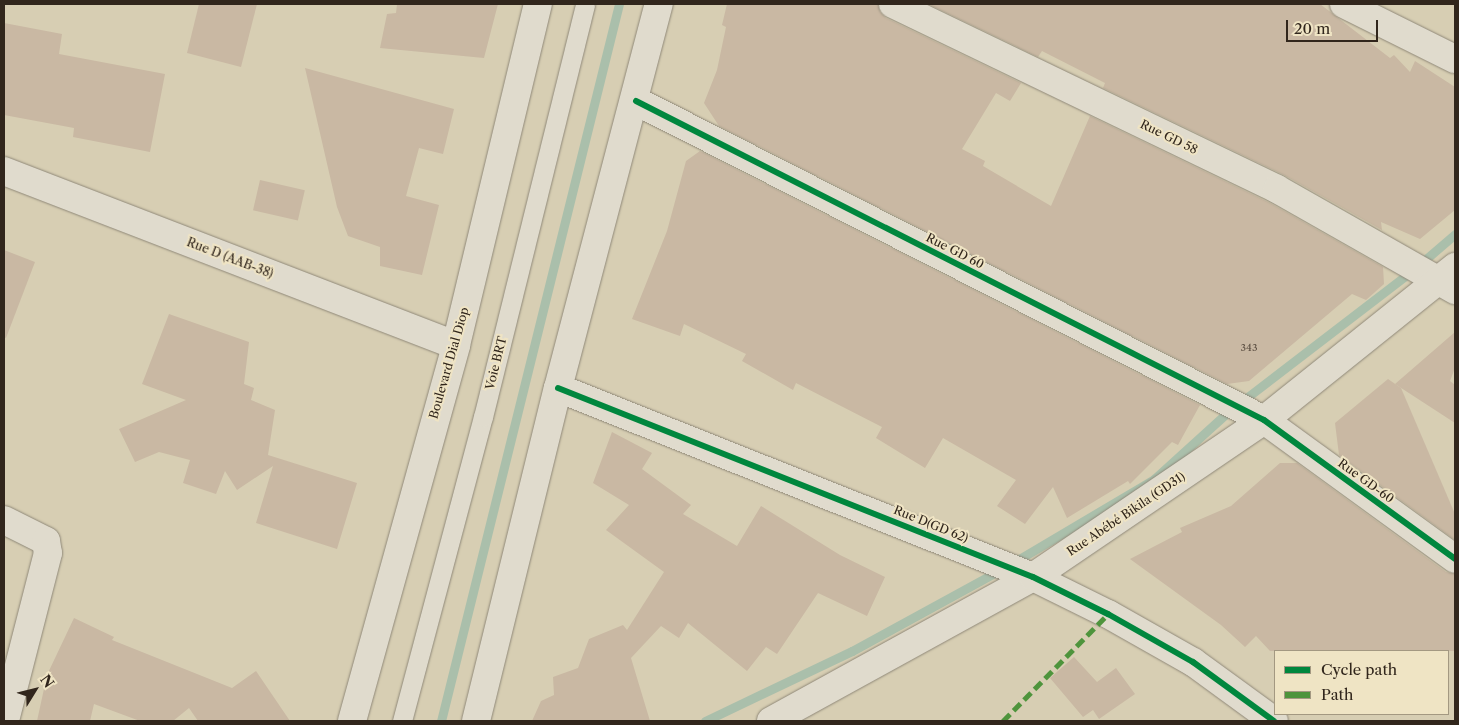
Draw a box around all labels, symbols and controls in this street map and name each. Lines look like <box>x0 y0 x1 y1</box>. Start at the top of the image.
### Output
scale bar <box>1289 10 1382 42</box>
text: 20 m <box>1294 19 1330 38</box>
street label: Rue GD 58 <box>1138 117 1200 157</box>
street label: Rue GD 60 <box>924 230 986 272</box>
street label: Rue D (AAB-38) <box>185 235 275 281</box>
street label: Boulevard Dial Diop <box>426 305 472 421</box>
street label: Voie BRT <box>482 335 510 391</box>
house number: 343 <box>1241 342 1257 354</box>
street label: Rue GD-60 <box>1335 456 1397 506</box>
street label: Rue Abébé Bikila (GD31) <box>1064 469 1188 559</box>
street label: Rue D(GD 62) <box>892 502 970 546</box>
legend <box>1274 650 1449 715</box>
text: Cycle path <box>1321 660 1397 679</box>
north arrow <box>10 665 60 715</box>
text: N <box>36 671 58 691</box>
text: Path <box>1321 685 1353 704</box>

